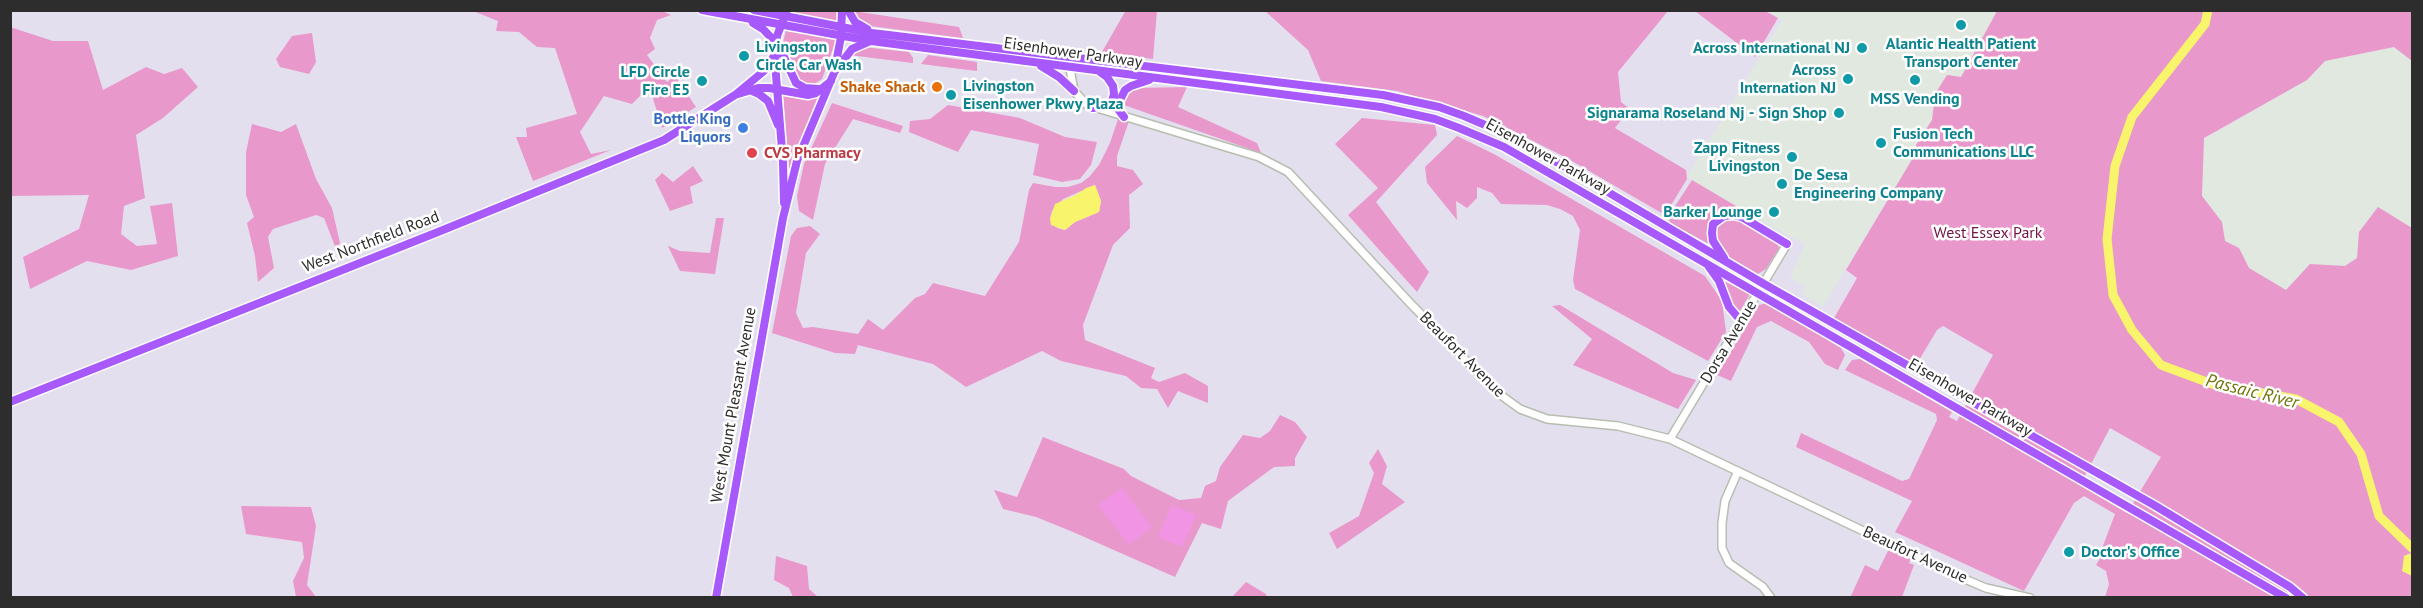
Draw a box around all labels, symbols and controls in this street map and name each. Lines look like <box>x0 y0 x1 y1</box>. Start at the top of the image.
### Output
marker: Alantic Health Patient Transport Center <box>1954 18 1968 32</box>
street label: Eisenhower Parkway <box>1003 34 1143 72</box>
place label: Alantic Health Patient Transport Center <box>1886 34 2036 72</box>
place label: Livingston Circle Car Wash <box>756 37 861 75</box>
place label: Across International NJ <box>1693 38 1850 58</box>
marker: Across International NJ <box>1855 41 1869 55</box>
marker: Livingston Circle Car Wash <box>737 49 751 63</box>
place label: Across Internation NJ <box>1740 60 1836 98</box>
place label: LFD Circle Fire E5 <box>621 62 690 100</box>
marker: Across Internation NJ <box>1841 72 1855 86</box>
marker: MSS Vending <box>1908 73 1922 87</box>
marker: LFD Circle Fire E5 <box>695 74 709 88</box>
place label: Livingston Eisenhower Pkwy Plaza <box>963 76 1123 114</box>
place label: Shake Shack <box>840 77 925 97</box>
marker: Shake Shack <box>930 80 944 94</box>
marker: Livingston Eisenhower Pkwy Plaza <box>944 88 958 102</box>
place label: MSS Vending <box>1870 89 1960 109</box>
place label: Signarama Roseland Nj - Sign Shop <box>1587 103 1827 123</box>
marker: Signarama Roseland Nj - Sign Shop <box>1832 106 1846 120</box>
place label: Bottle King Liquors <box>653 109 731 147</box>
street label: Eisenhower Parkway <box>1482 115 1614 199</box>
marker: Bottle King Liquors <box>736 121 750 135</box>
place label: Fusion Tech Communications LLC <box>1893 124 2034 162</box>
marker: Fusion Tech Communications LLC <box>1874 136 1888 150</box>
place label: Zapp Fitness Livingston <box>1694 138 1780 176</box>
place label: CVS Pharmacy <box>764 143 861 163</box>
marker: CVS Pharmacy <box>745 146 759 160</box>
marker: Zapp Fitness Livingston <box>1785 150 1799 164</box>
place label: De Sesa Engineering Company <box>1794 165 1943 203</box>
marker: De Sesa Engineering Company <box>1775 177 1789 191</box>
place label: Barker Lounge <box>1663 202 1762 222</box>
marker: Barker Lounge <box>1767 205 1781 219</box>
street label: West Northfield Road <box>300 207 442 277</box>
park label: West Essex Park <box>1934 223 2042 243</box>
street label: Dorsa Avenue <box>1697 297 1761 387</box>
street label: West Mount Pleasant Avenue <box>707 306 761 504</box>
street label: Beaufort Avenue <box>1415 308 1509 402</box>
street label: Eisenhower Parkway <box>1905 355 2035 441</box>
water label: Passaic River <box>2203 370 2301 414</box>
street label: Beaufort Avenue <box>1860 522 1970 588</box>
place label: Doctor's Office <box>2081 542 2180 562</box>
marker: Doctor's Office <box>2062 545 2076 559</box>

